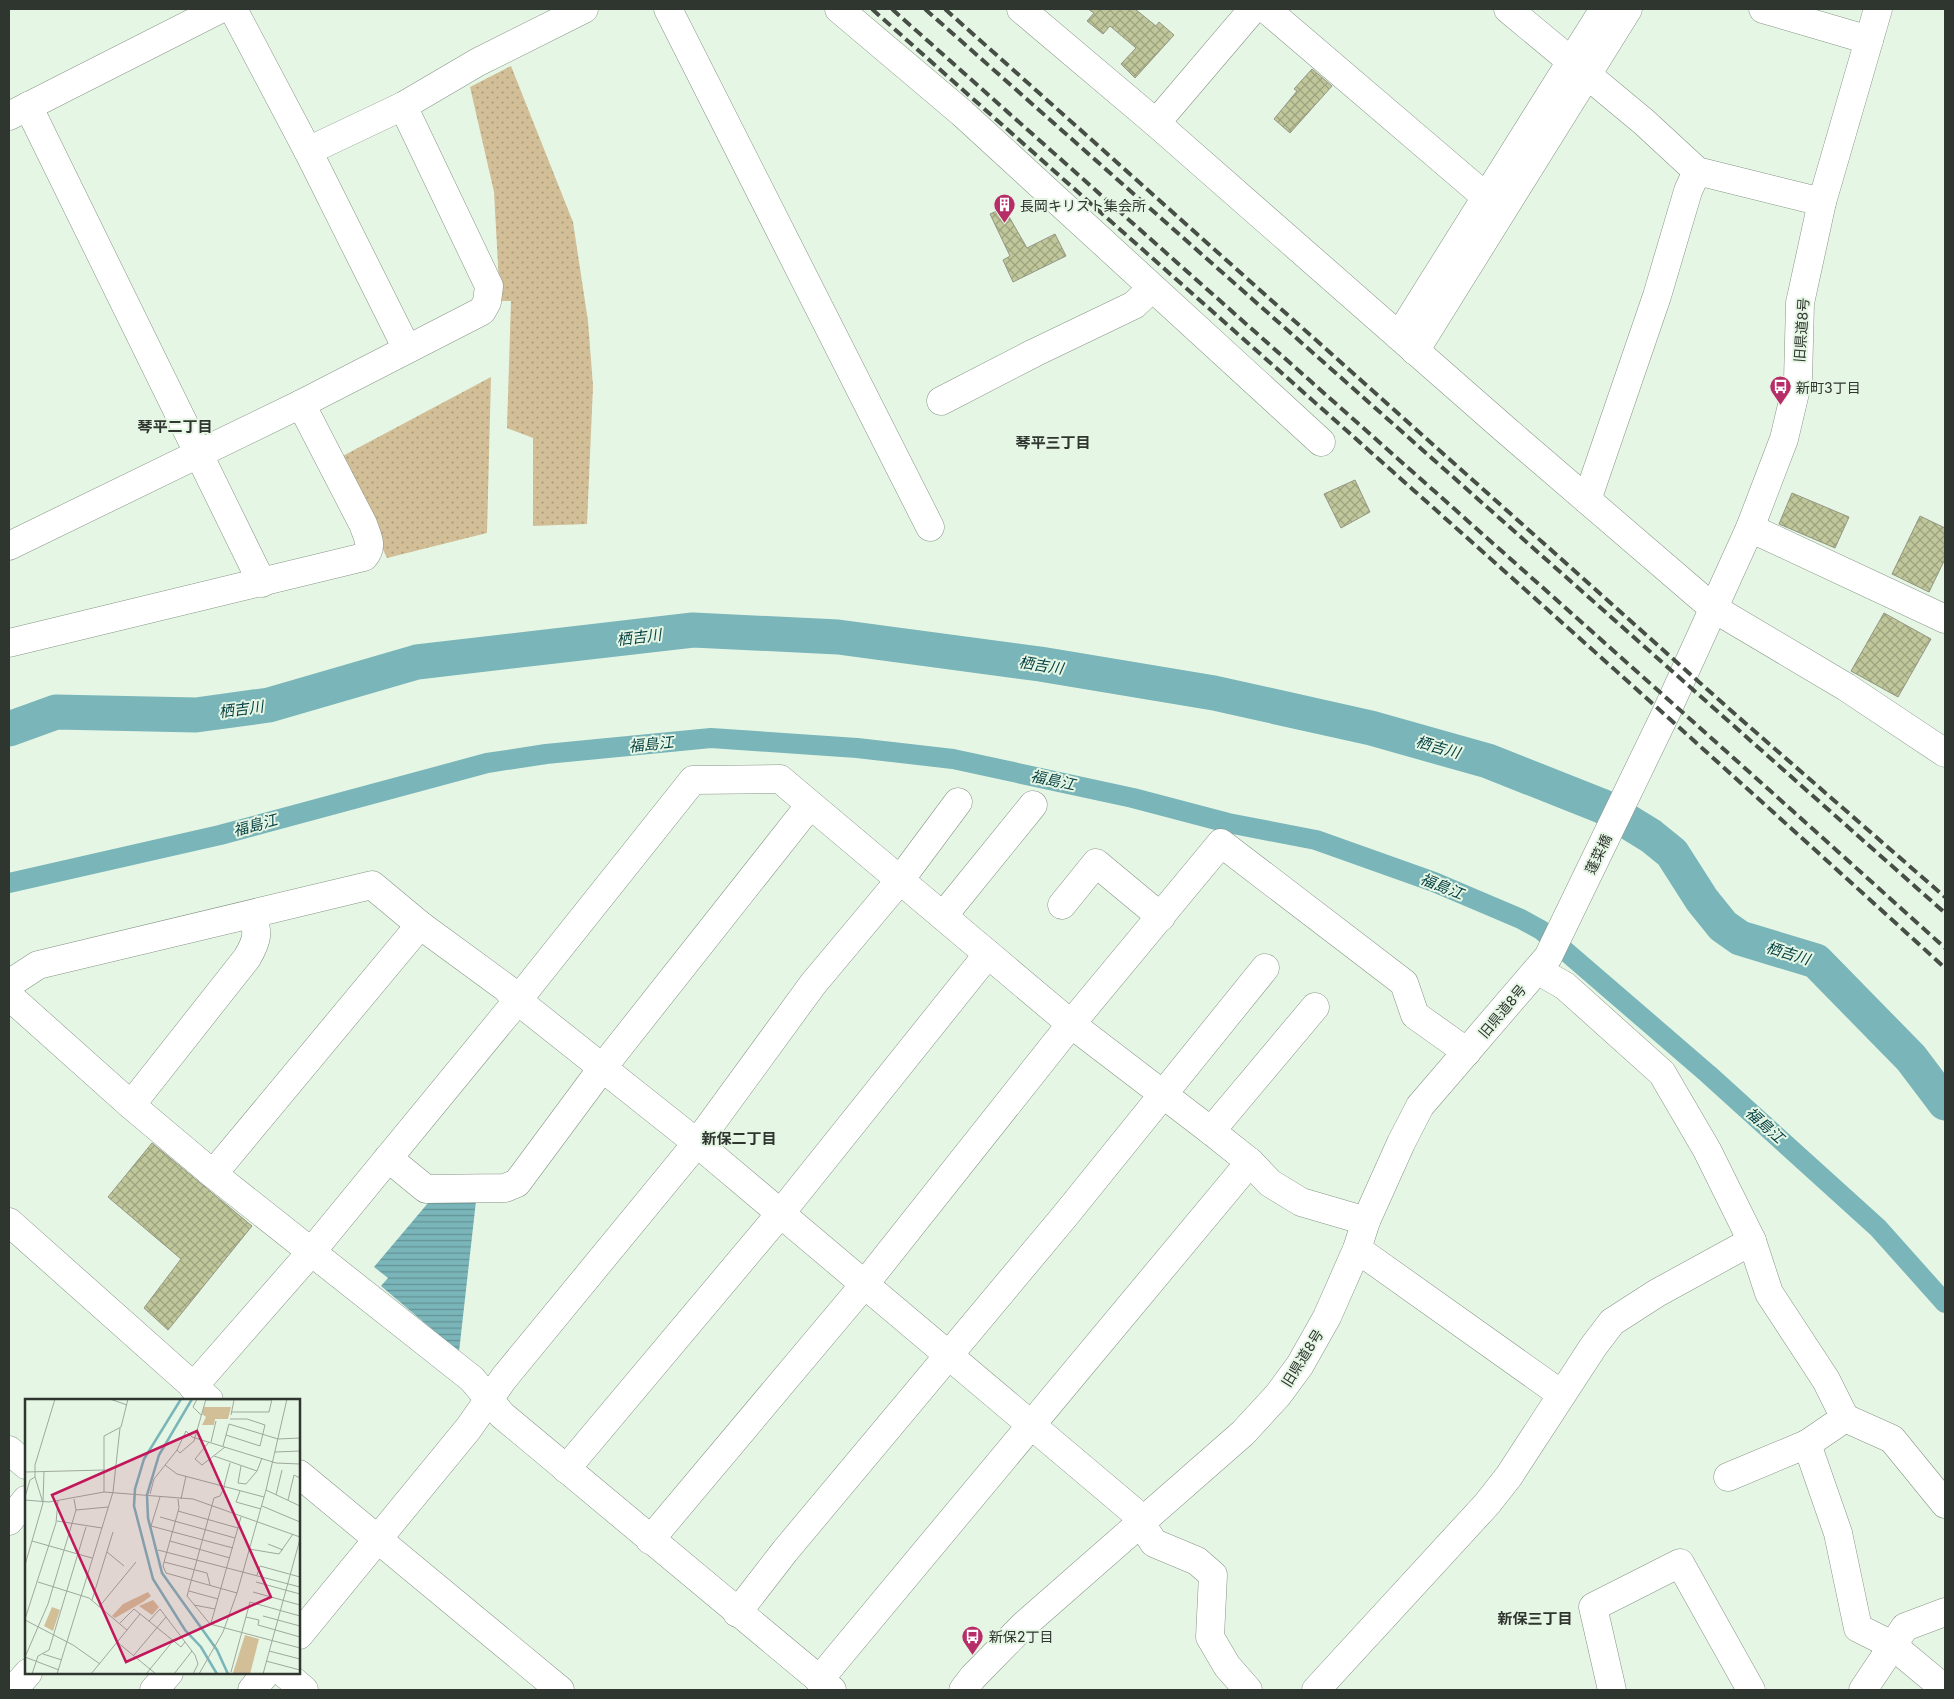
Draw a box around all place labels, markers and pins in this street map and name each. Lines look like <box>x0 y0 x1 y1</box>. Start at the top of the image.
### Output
building icon: 長岡キリスト集会所 <box>992 193 1016 224</box>
place label: 長岡キリスト集会所 <box>1020 197 1146 214</box>
bus stop icon: 新町3丁目 <box>1768 375 1792 406</box>
place label: 新町3丁目 <box>1796 379 1861 396</box>
bus stop icon: 新保2丁目 <box>961 1624 985 1655</box>
place label: 新保2丁目 <box>989 1628 1054 1645</box>

